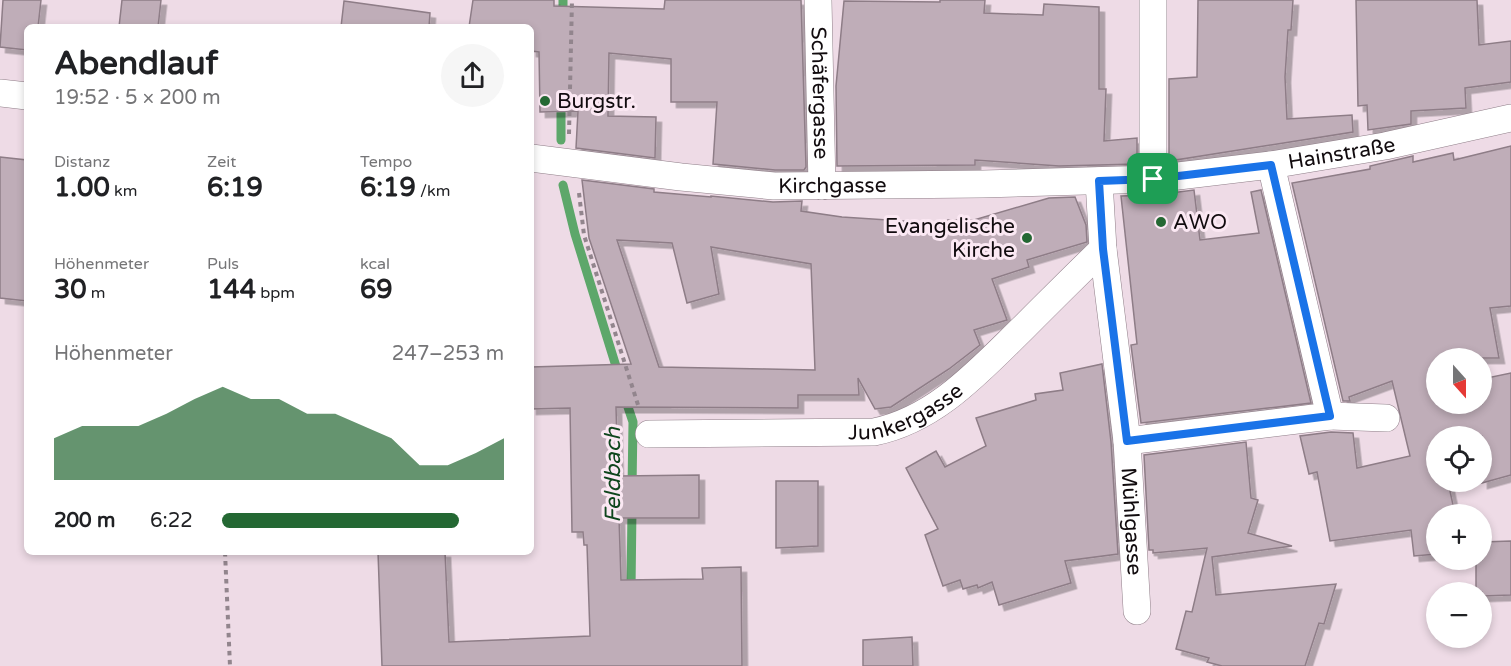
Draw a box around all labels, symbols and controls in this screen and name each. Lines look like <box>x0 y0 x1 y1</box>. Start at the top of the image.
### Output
street label: Schäfergasse <box>806 26 833 160</box>
text: Abendlauf <box>54 44 218 83</box>
button: share <box>441 44 504 107</box>
text: 19:52 · 5 × 200 m <box>54 86 221 110</box>
place label: Burgstr. <box>557 89 636 114</box>
marker: Burgstr. <box>538 94 552 108</box>
street label: Hainstraße <box>1286 132 1398 175</box>
text: Distanz <box>54 152 110 172</box>
text: Zeit <box>207 152 236 172</box>
text: Tempo <box>360 152 412 172</box>
pin <box>1127 153 1178 204</box>
icon: arrive <box>1136 162 1169 195</box>
text: 1.00 <box>54 172 110 203</box>
text: 6:19 <box>207 172 263 203</box>
text: 6:19 <box>360 172 416 203</box>
street label: Kirchgasse <box>778 173 887 199</box>
text: km <box>110 181 137 201</box>
text: /km <box>416 181 450 201</box>
place label: AWO <box>1173 210 1227 235</box>
place label: Evangelische Kirche <box>885 214 1015 263</box>
marker: AWO <box>1154 215 1168 229</box>
marker: Evangelische Kirche <box>1020 231 1034 245</box>
text: Höhenmeter <box>54 254 149 274</box>
text: Puls <box>207 254 239 274</box>
text: kcal <box>360 254 390 274</box>
text: 30 <box>54 274 87 305</box>
text: 144 <box>207 274 256 305</box>
text: 69 <box>360 274 393 305</box>
text: m <box>87 283 106 303</box>
text: bpm <box>256 283 295 303</box>
text: Höhenmeter <box>54 342 173 366</box>
text: 247–253 m <box>392 342 504 366</box>
north arrow <box>1426 348 1492 414</box>
map controls <box>1426 348 1492 648</box>
street label: Junkergasse <box>848 378 968 445</box>
button: locate <box>1426 426 1492 492</box>
water label: Feldbach <box>600 427 626 523</box>
street label: Mühlgasse <box>1116 467 1147 576</box>
button: + <box>1426 504 1492 570</box>
text: 200 m <box>54 509 115 533</box>
text: 6:22 <box>150 509 193 533</box>
button: − <box>1426 582 1492 648</box>

